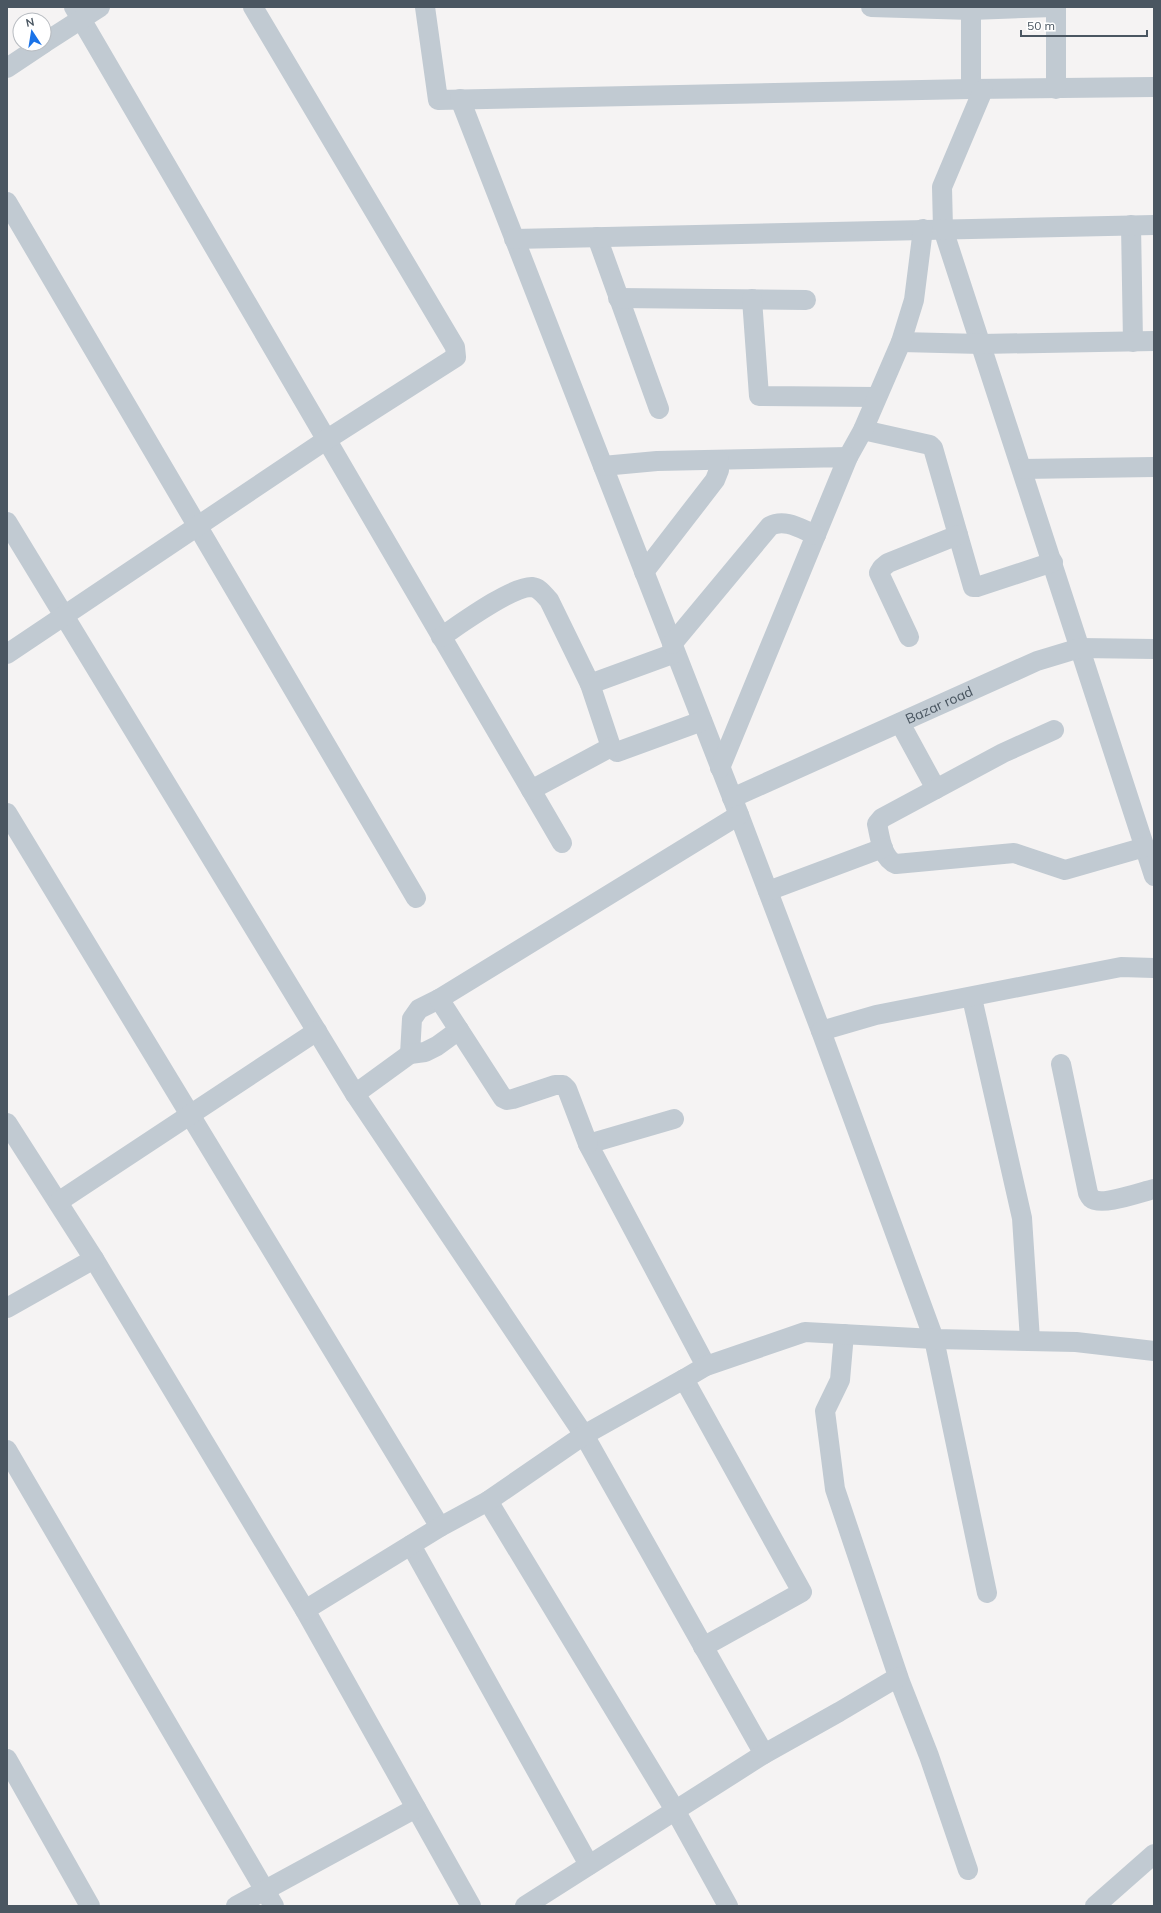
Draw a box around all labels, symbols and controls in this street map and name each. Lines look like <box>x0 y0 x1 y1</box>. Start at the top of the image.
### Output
north arrow <box>12 12 52 52</box>
scale bar <box>1021 12 1147 38</box>
text: N <box>24 15 35 30</box>
text: 50 m <box>1027 18 1055 33</box>
street label: Bazar road <box>902 682 976 728</box>

